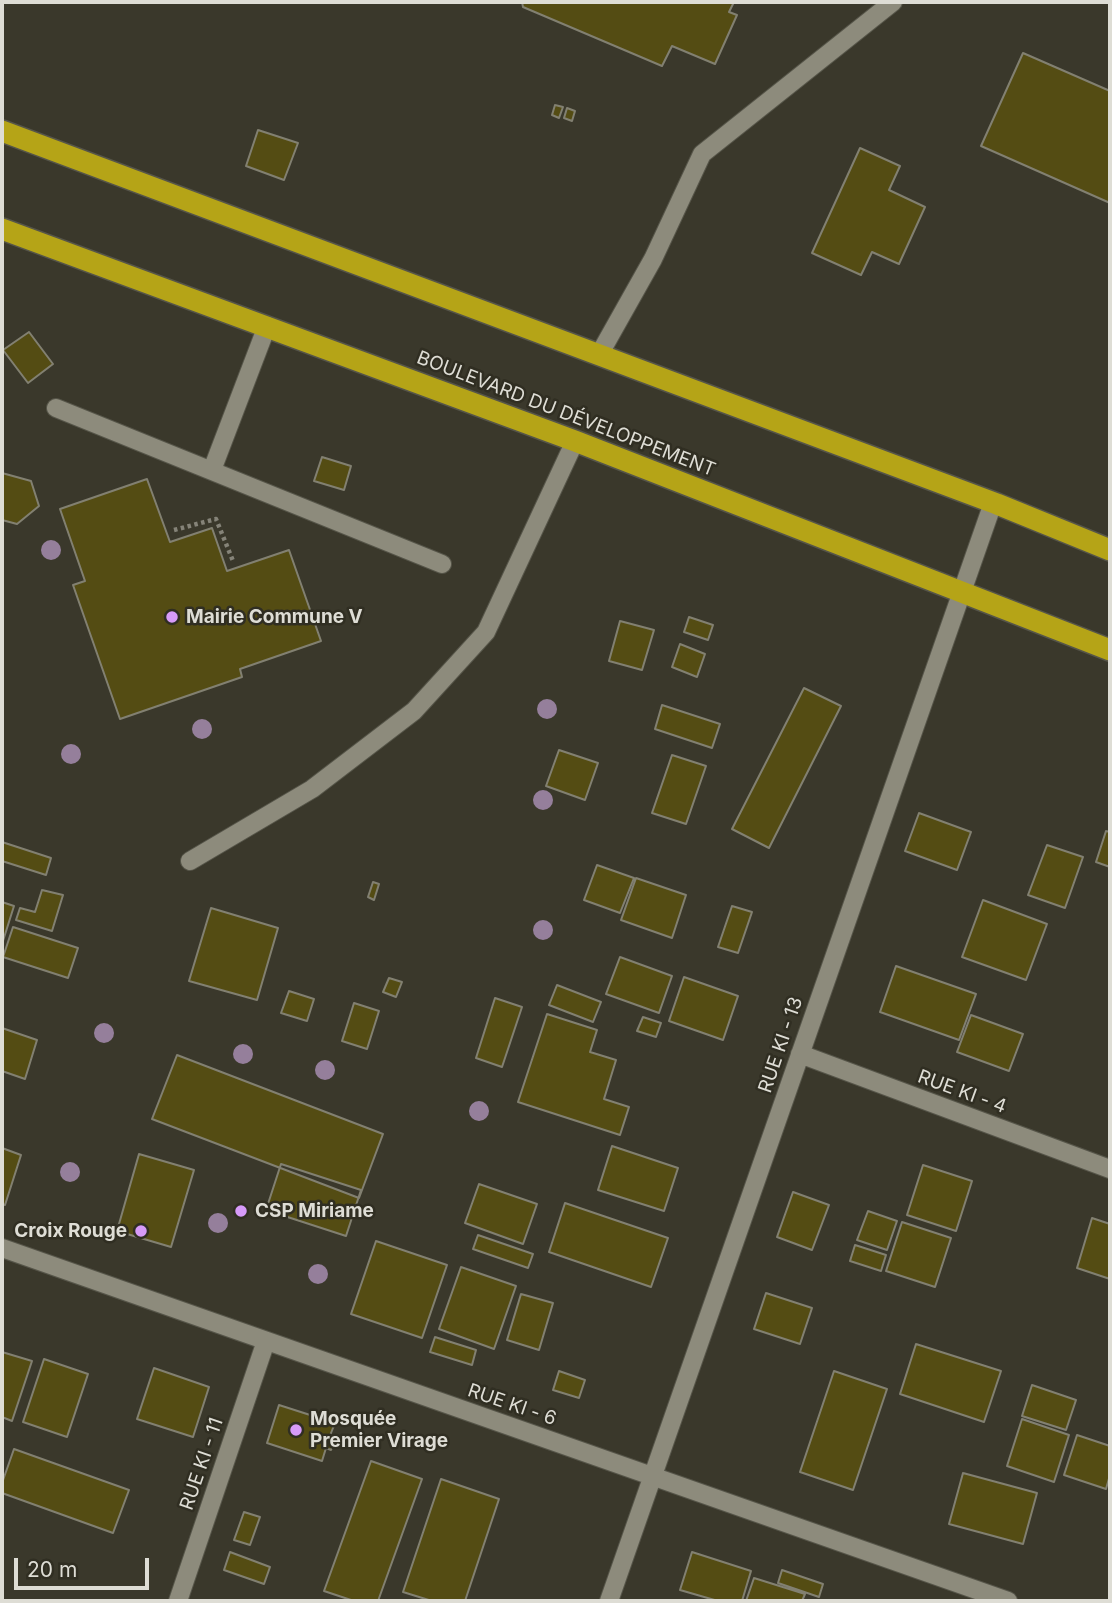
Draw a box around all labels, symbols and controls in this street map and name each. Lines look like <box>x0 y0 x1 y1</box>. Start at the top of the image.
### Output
street label: BOULEVARD DU DÉVELOPPEMENT <box>414 346 718 482</box>
place label: Mairie Commune V <box>186 606 363 628</box>
marker: Mairie Commune V <box>164 609 180 625</box>
street label: RUE KI - 13 <box>754 994 808 1096</box>
street label: RUE KI - 4 <box>915 1065 1009 1119</box>
place label: CSP Miriame <box>255 1200 374 1222</box>
marker: CSP Miriame <box>233 1203 249 1219</box>
place label: Croix Rouge <box>14 1220 127 1242</box>
marker: Croix Rouge <box>133 1223 149 1239</box>
street label: RUE KI - 6 <box>465 1379 559 1431</box>
place label: Mosquée Premier Virage <box>310 1408 448 1452</box>
street label: RUE KI - 11 <box>176 1415 228 1513</box>
marker: Mosquée Premier Virage <box>288 1422 304 1438</box>
scale bar <box>18 1544 152 1588</box>
text: 20 m <box>27 1557 77 1582</box>

